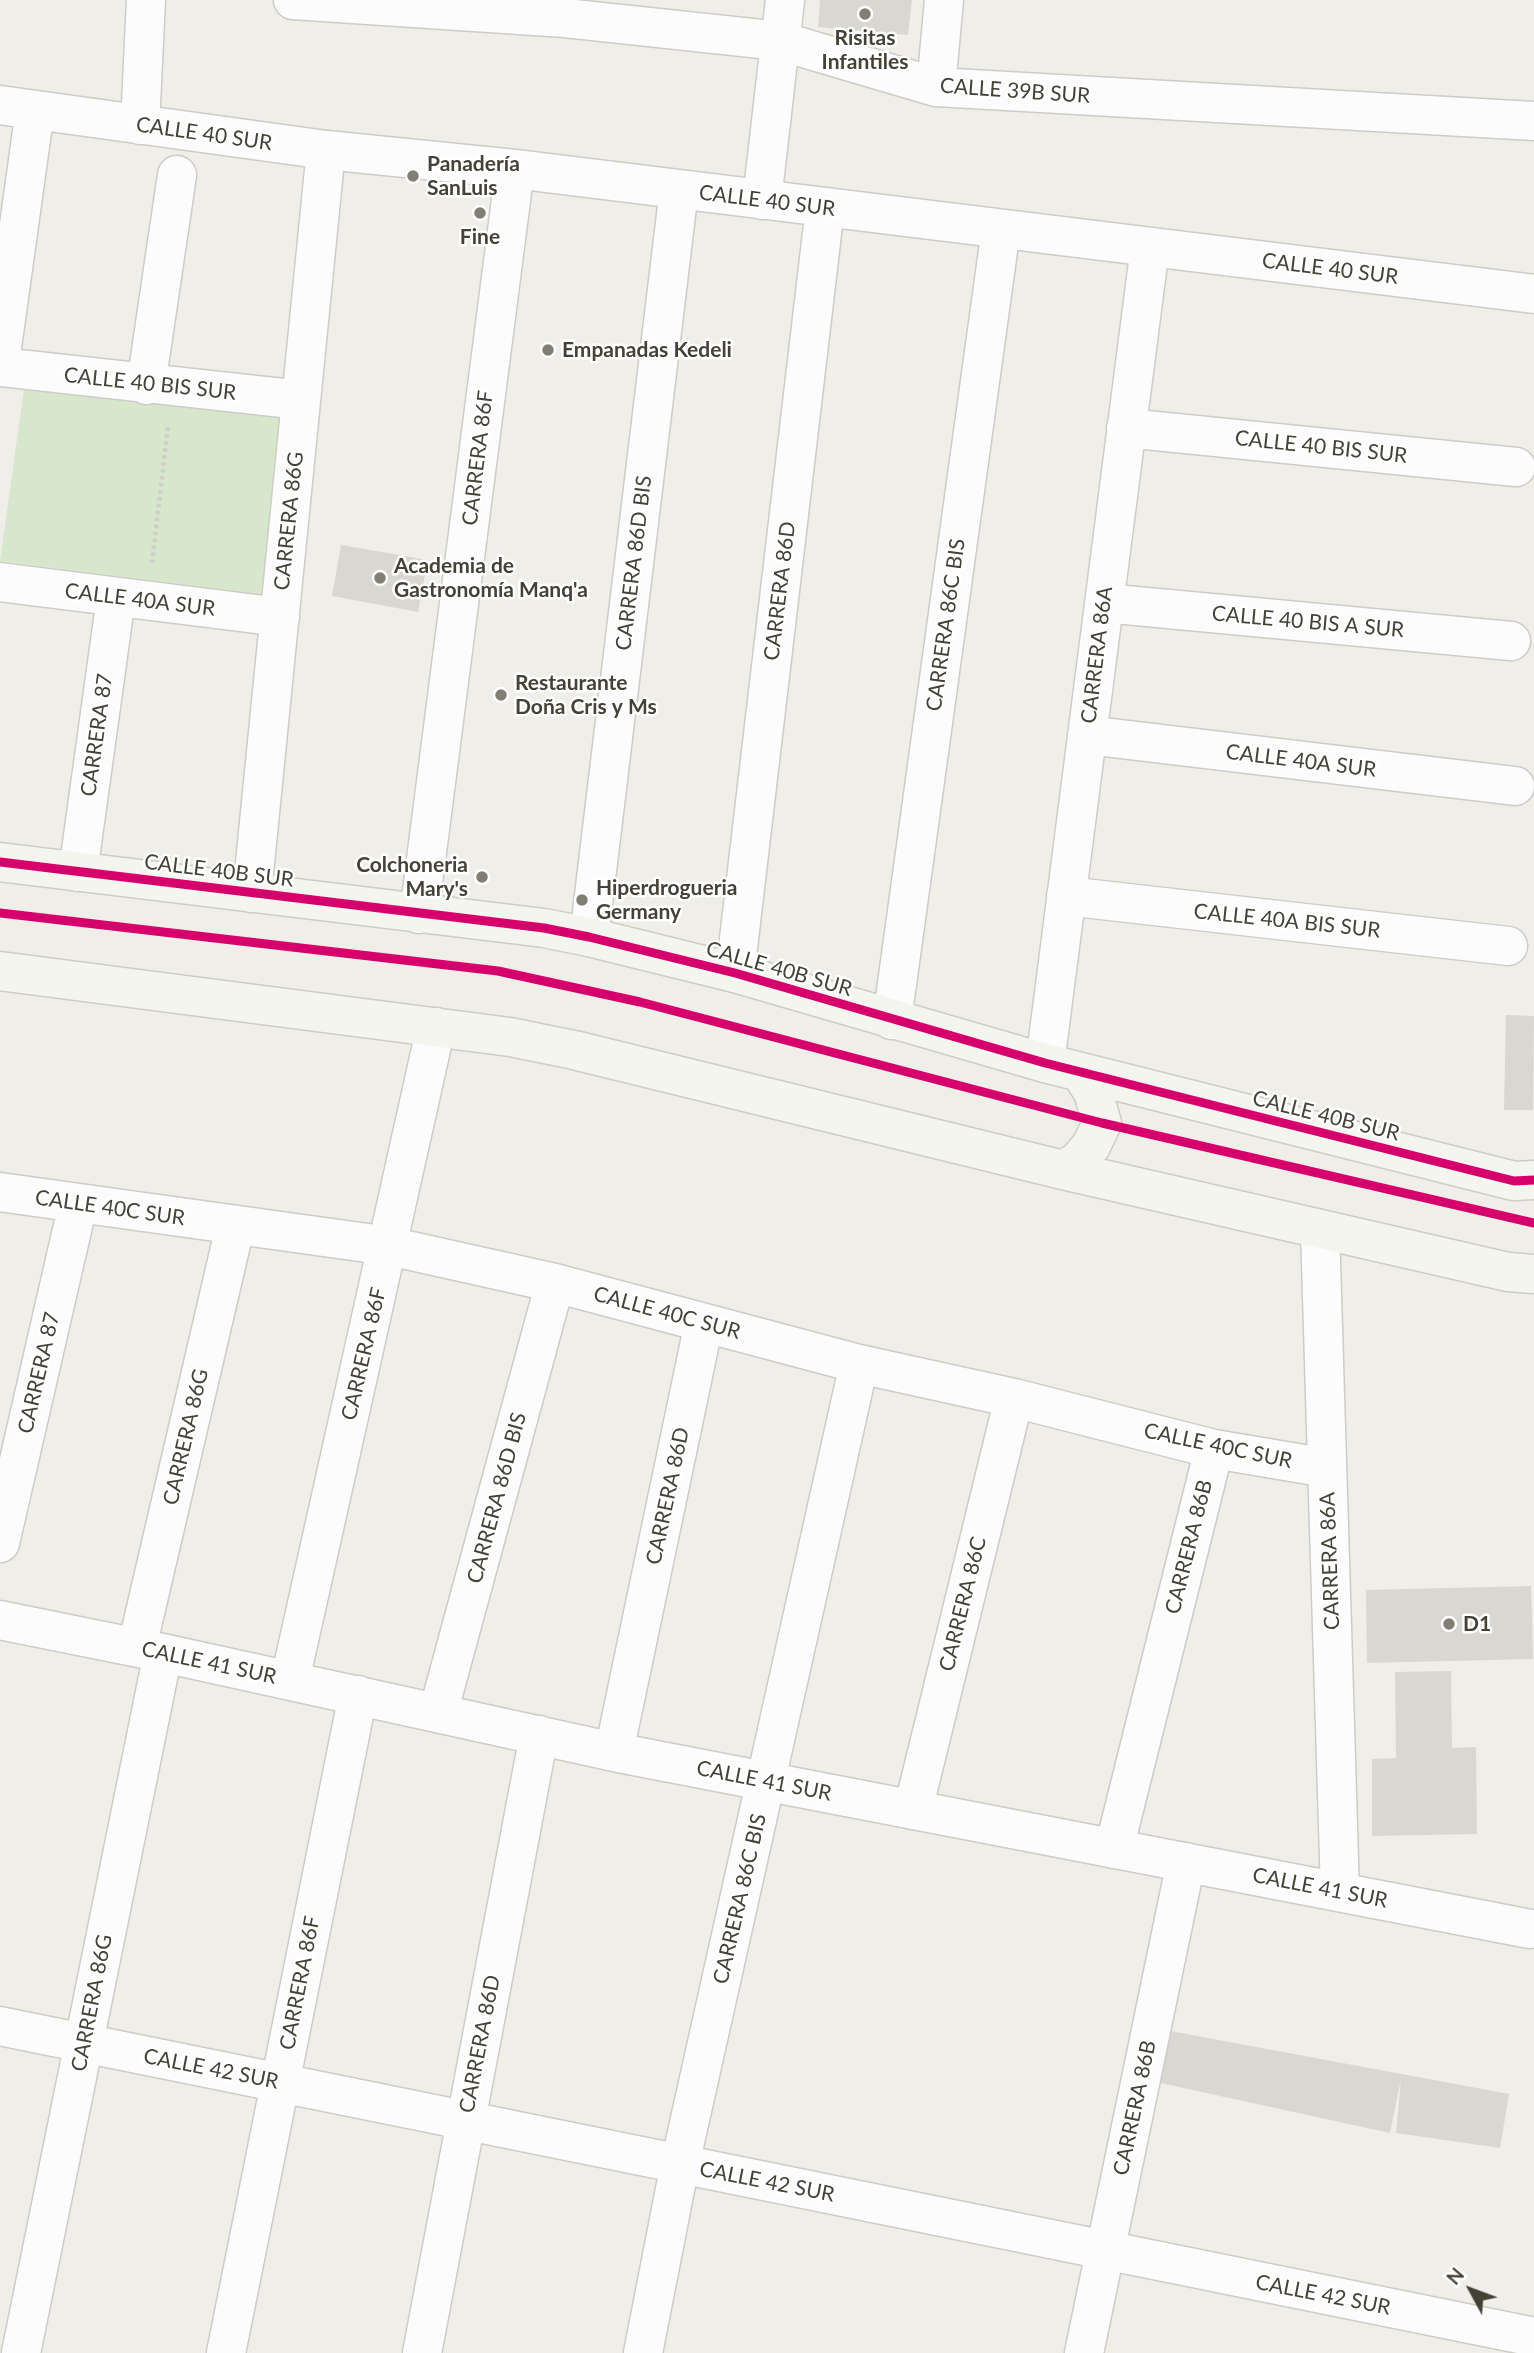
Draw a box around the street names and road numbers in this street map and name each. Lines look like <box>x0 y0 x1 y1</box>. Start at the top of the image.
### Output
street label: CALLE 39B SUR <box>939 73 1091 109</box>
street label: CALLE 40 SUR <box>134 112 274 156</box>
street label: CALLE 40 SUR <box>697 180 837 222</box>
street label: CALLE 40 SUR <box>1260 248 1400 290</box>
street label: CALLE 40 BIS SUR <box>63 362 237 406</box>
street label: CARRERA 86F <box>457 389 499 527</box>
street label: CALLE 40 BIS SUR <box>1234 425 1408 469</box>
street label: CARRERA 86G <box>269 450 309 592</box>
street label: CARRERA 86D BIS <box>611 474 657 652</box>
street label: CARRERA 86D <box>759 520 801 662</box>
street label: CARRERA 86C BIS <box>921 537 971 713</box>
street label: CALLE 40A SUR <box>63 578 217 622</box>
street label: CARRERA 86A <box>1076 585 1118 725</box>
street label: CALLE 40 BIS A SUR <box>1211 601 1405 643</box>
street label: CARRERA 87 <box>76 672 118 798</box>
street label: CALLE 40A SUR <box>1224 739 1378 783</box>
street label: CALLE 40B SUR <box>143 849 295 893</box>
street label: CALLE 40A BIS SUR <box>1192 899 1382 943</box>
street label: CALLE 40B SUR <box>703 936 855 1002</box>
street label: CALLE 40B SUR <box>1250 1086 1402 1146</box>
street label: CALLE 40C SUR <box>33 1185 187 1231</box>
street label: CALLE 40C SUR <box>591 1281 743 1345</box>
street label: CARRERA 86F <box>336 1285 392 1423</box>
street label: CARRERA 87 <box>13 1310 65 1436</box>
street label: CARRERA 86G <box>158 1366 214 1508</box>
street label: CARRERA 86D BIS <box>462 1410 532 1586</box>
street label: CALLE 40C SUR <box>1141 1418 1295 1474</box>
street label: CARRERA 86D <box>641 1425 695 1567</box>
street label: CARRERA 86B <box>1160 1477 1218 1617</box>
street label: CARRERA 86A <box>1315 1492 1345 1630</box>
street label: CARRERA 86C <box>934 1534 992 1674</box>
street label: CALLE 41 SUR <box>139 1636 279 1690</box>
street label: CALLE 41 SUR <box>694 1756 834 1806</box>
street label: CARRERA 86C BIS <box>708 1811 772 1987</box>
street label: CALLE 41 SUR <box>1250 1863 1390 1913</box>
street label: CARRERA 86F <box>275 1914 325 2052</box>
street label: CARRERA 86G <box>66 1932 118 2074</box>
street label: CARRERA 86D <box>454 1973 506 2115</box>
street label: CARRERA 86B <box>1108 2038 1162 2178</box>
street label: CALLE 42 SUR <box>141 2044 281 2094</box>
street label: CALLE 42 SUR <box>697 2157 837 2207</box>
street label: CALLE 42 SUR <box>1253 2270 1393 2320</box>

